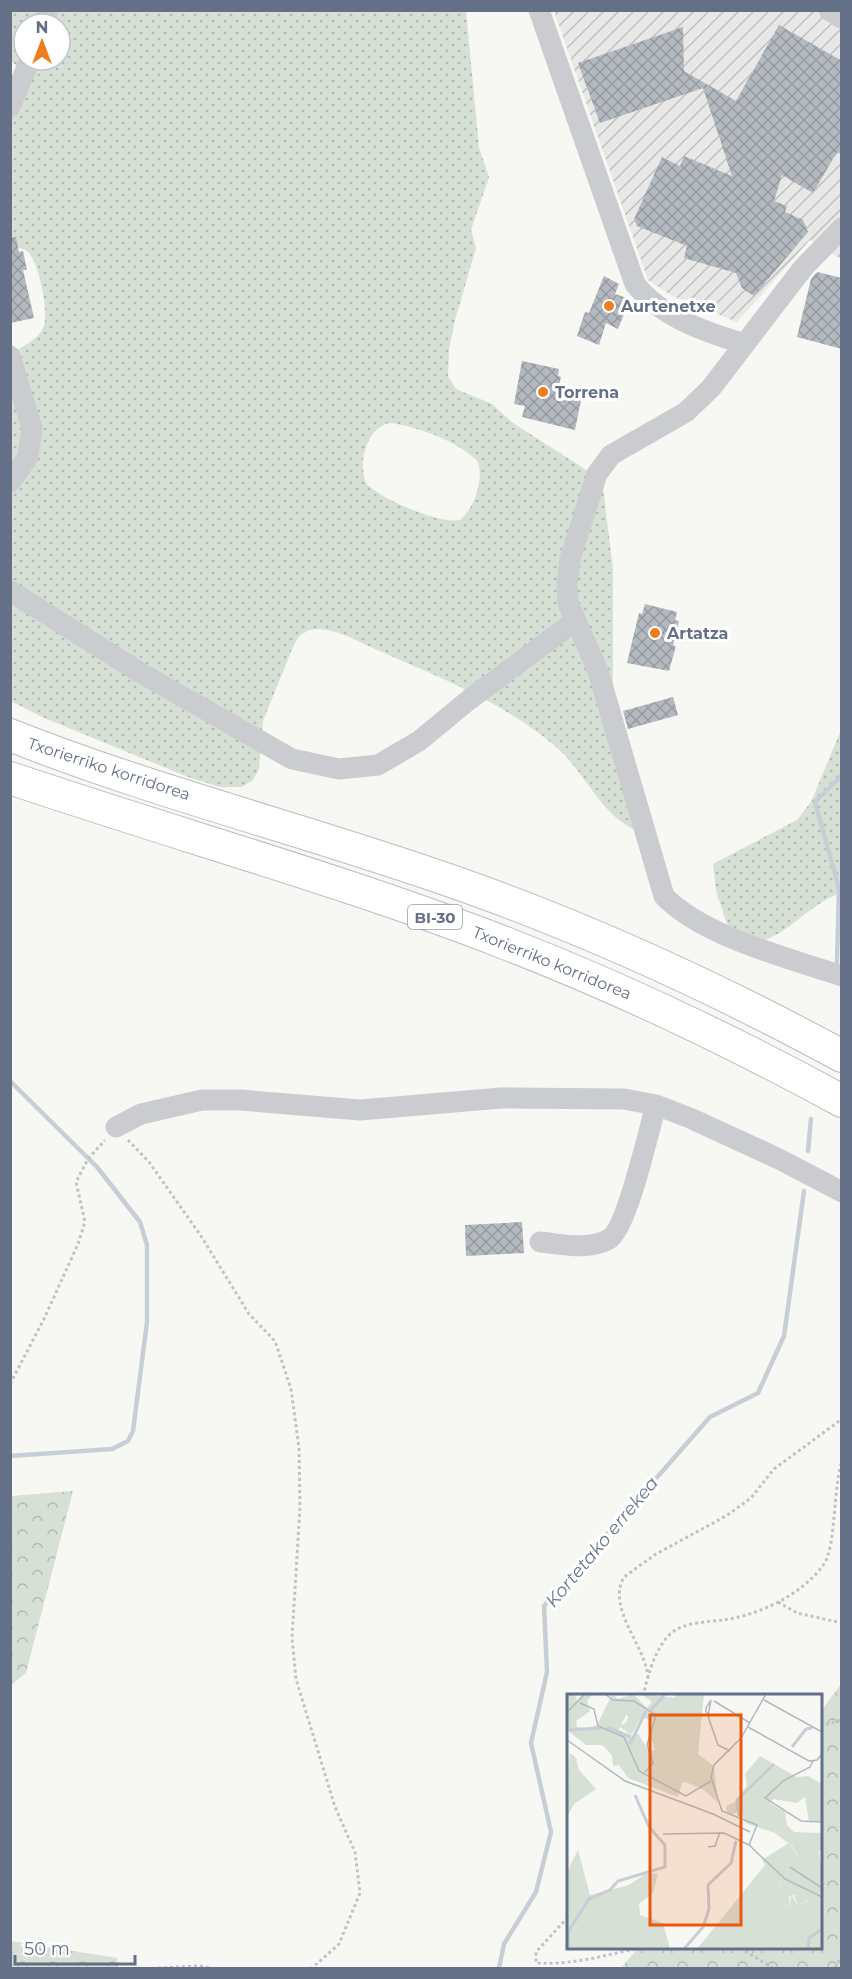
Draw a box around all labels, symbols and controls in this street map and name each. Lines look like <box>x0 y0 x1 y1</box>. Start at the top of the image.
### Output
north arrow <box>12 12 72 72</box>
text: N <box>36 18 48 37</box>
place label: Aurtenetxe <box>620 297 716 316</box>
marker: Aurtenetxe <box>602 299 616 313</box>
place label: Torrena <box>555 383 619 402</box>
marker: Torrena <box>536 385 550 399</box>
place label: Artatza <box>666 624 728 643</box>
marker: Artatza <box>648 626 662 640</box>
street label: Txorierriko korridorea <box>25 734 193 804</box>
road number: BI-30 <box>408 905 462 929</box>
street label: Txorierriko korridorea <box>470 922 634 1004</box>
water label: Kortetako errekea <box>541 1472 663 1612</box>
inset map <box>567 1694 822 1949</box>
scale bar <box>15 1928 135 1966</box>
text: 50 m <box>24 1938 70 1960</box>

